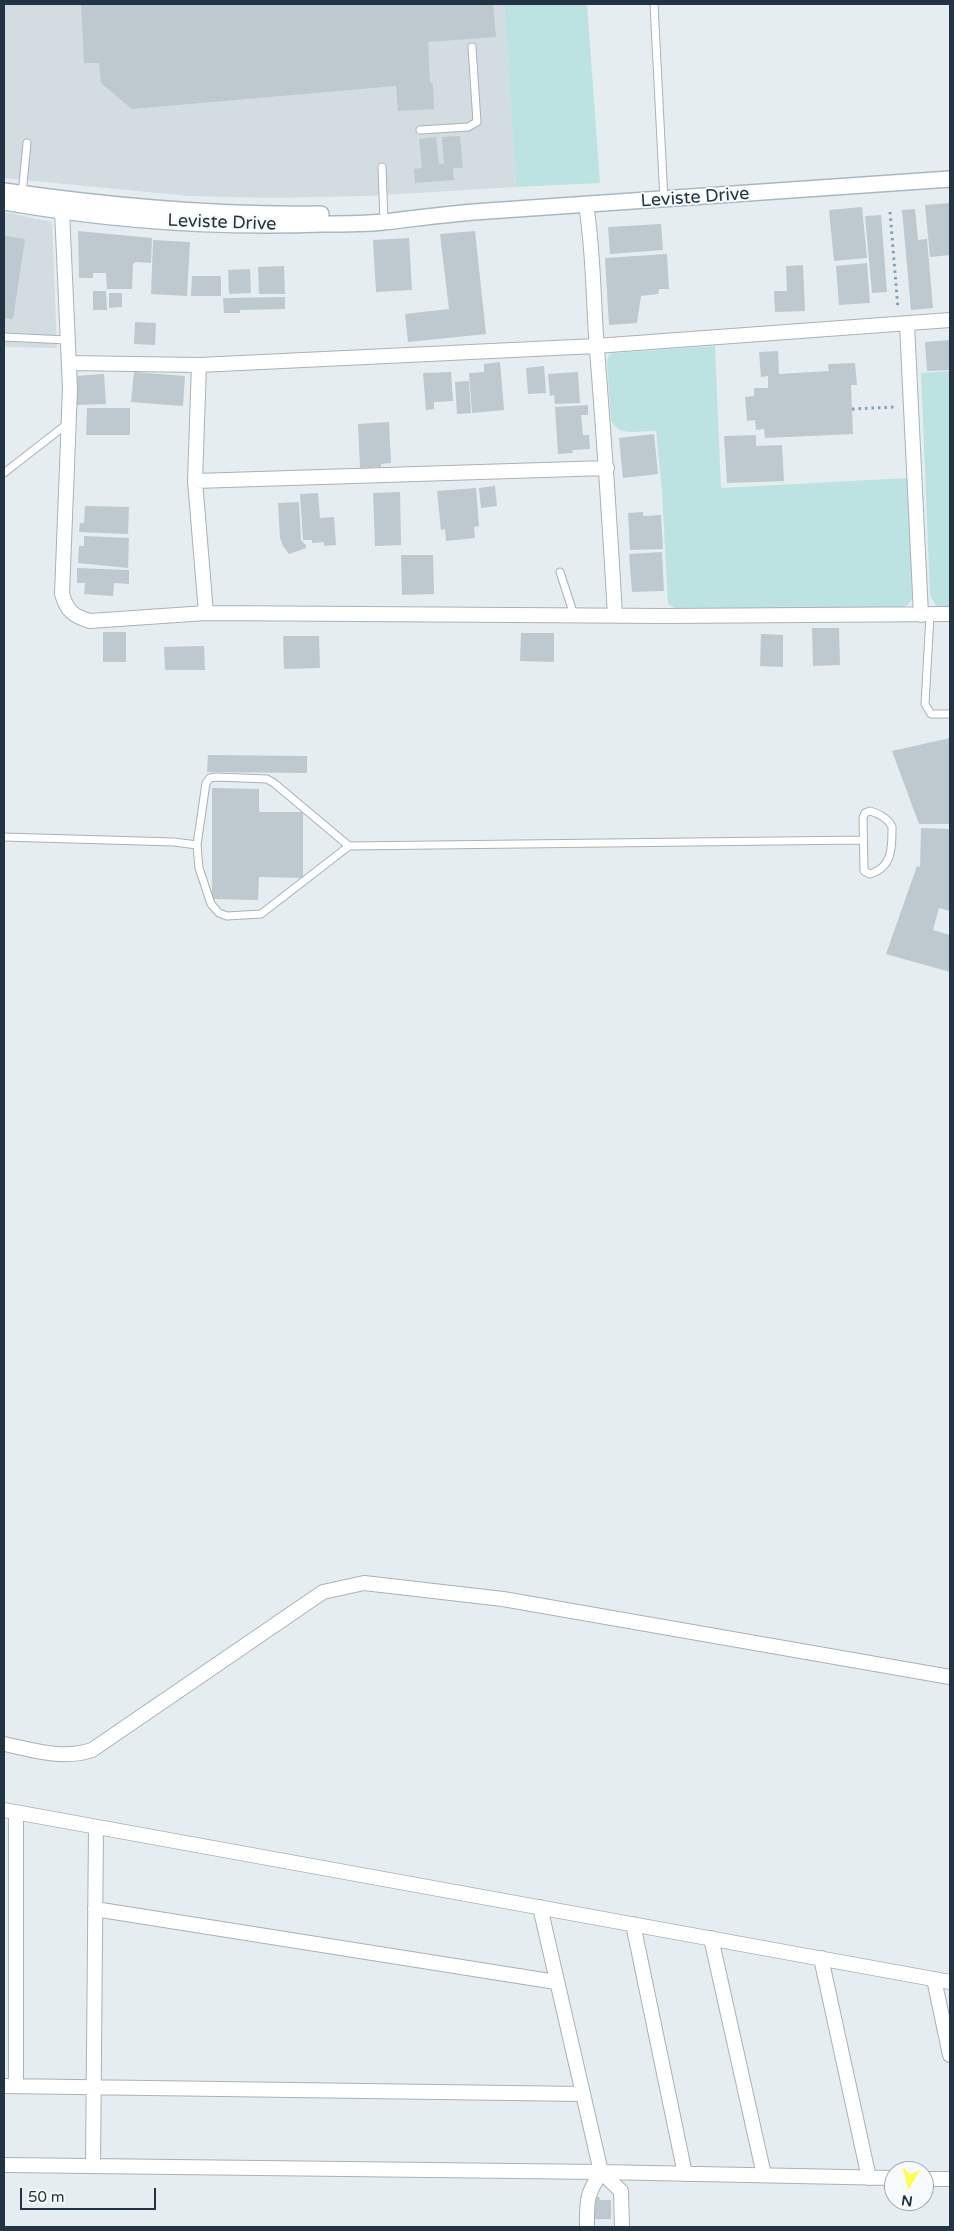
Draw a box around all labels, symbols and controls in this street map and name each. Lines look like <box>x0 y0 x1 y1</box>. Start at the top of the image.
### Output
street label: Leviste Drive <box>640 183 750 213</box>
street label: Leviste Drive <box>167 210 277 236</box>
north arrow <box>884 2161 934 2211</box>
scale bar <box>22 2178 159 2210</box>
text: 50 m <box>28 2188 65 2206</box>
text: N <box>900 2191 914 2210</box>

